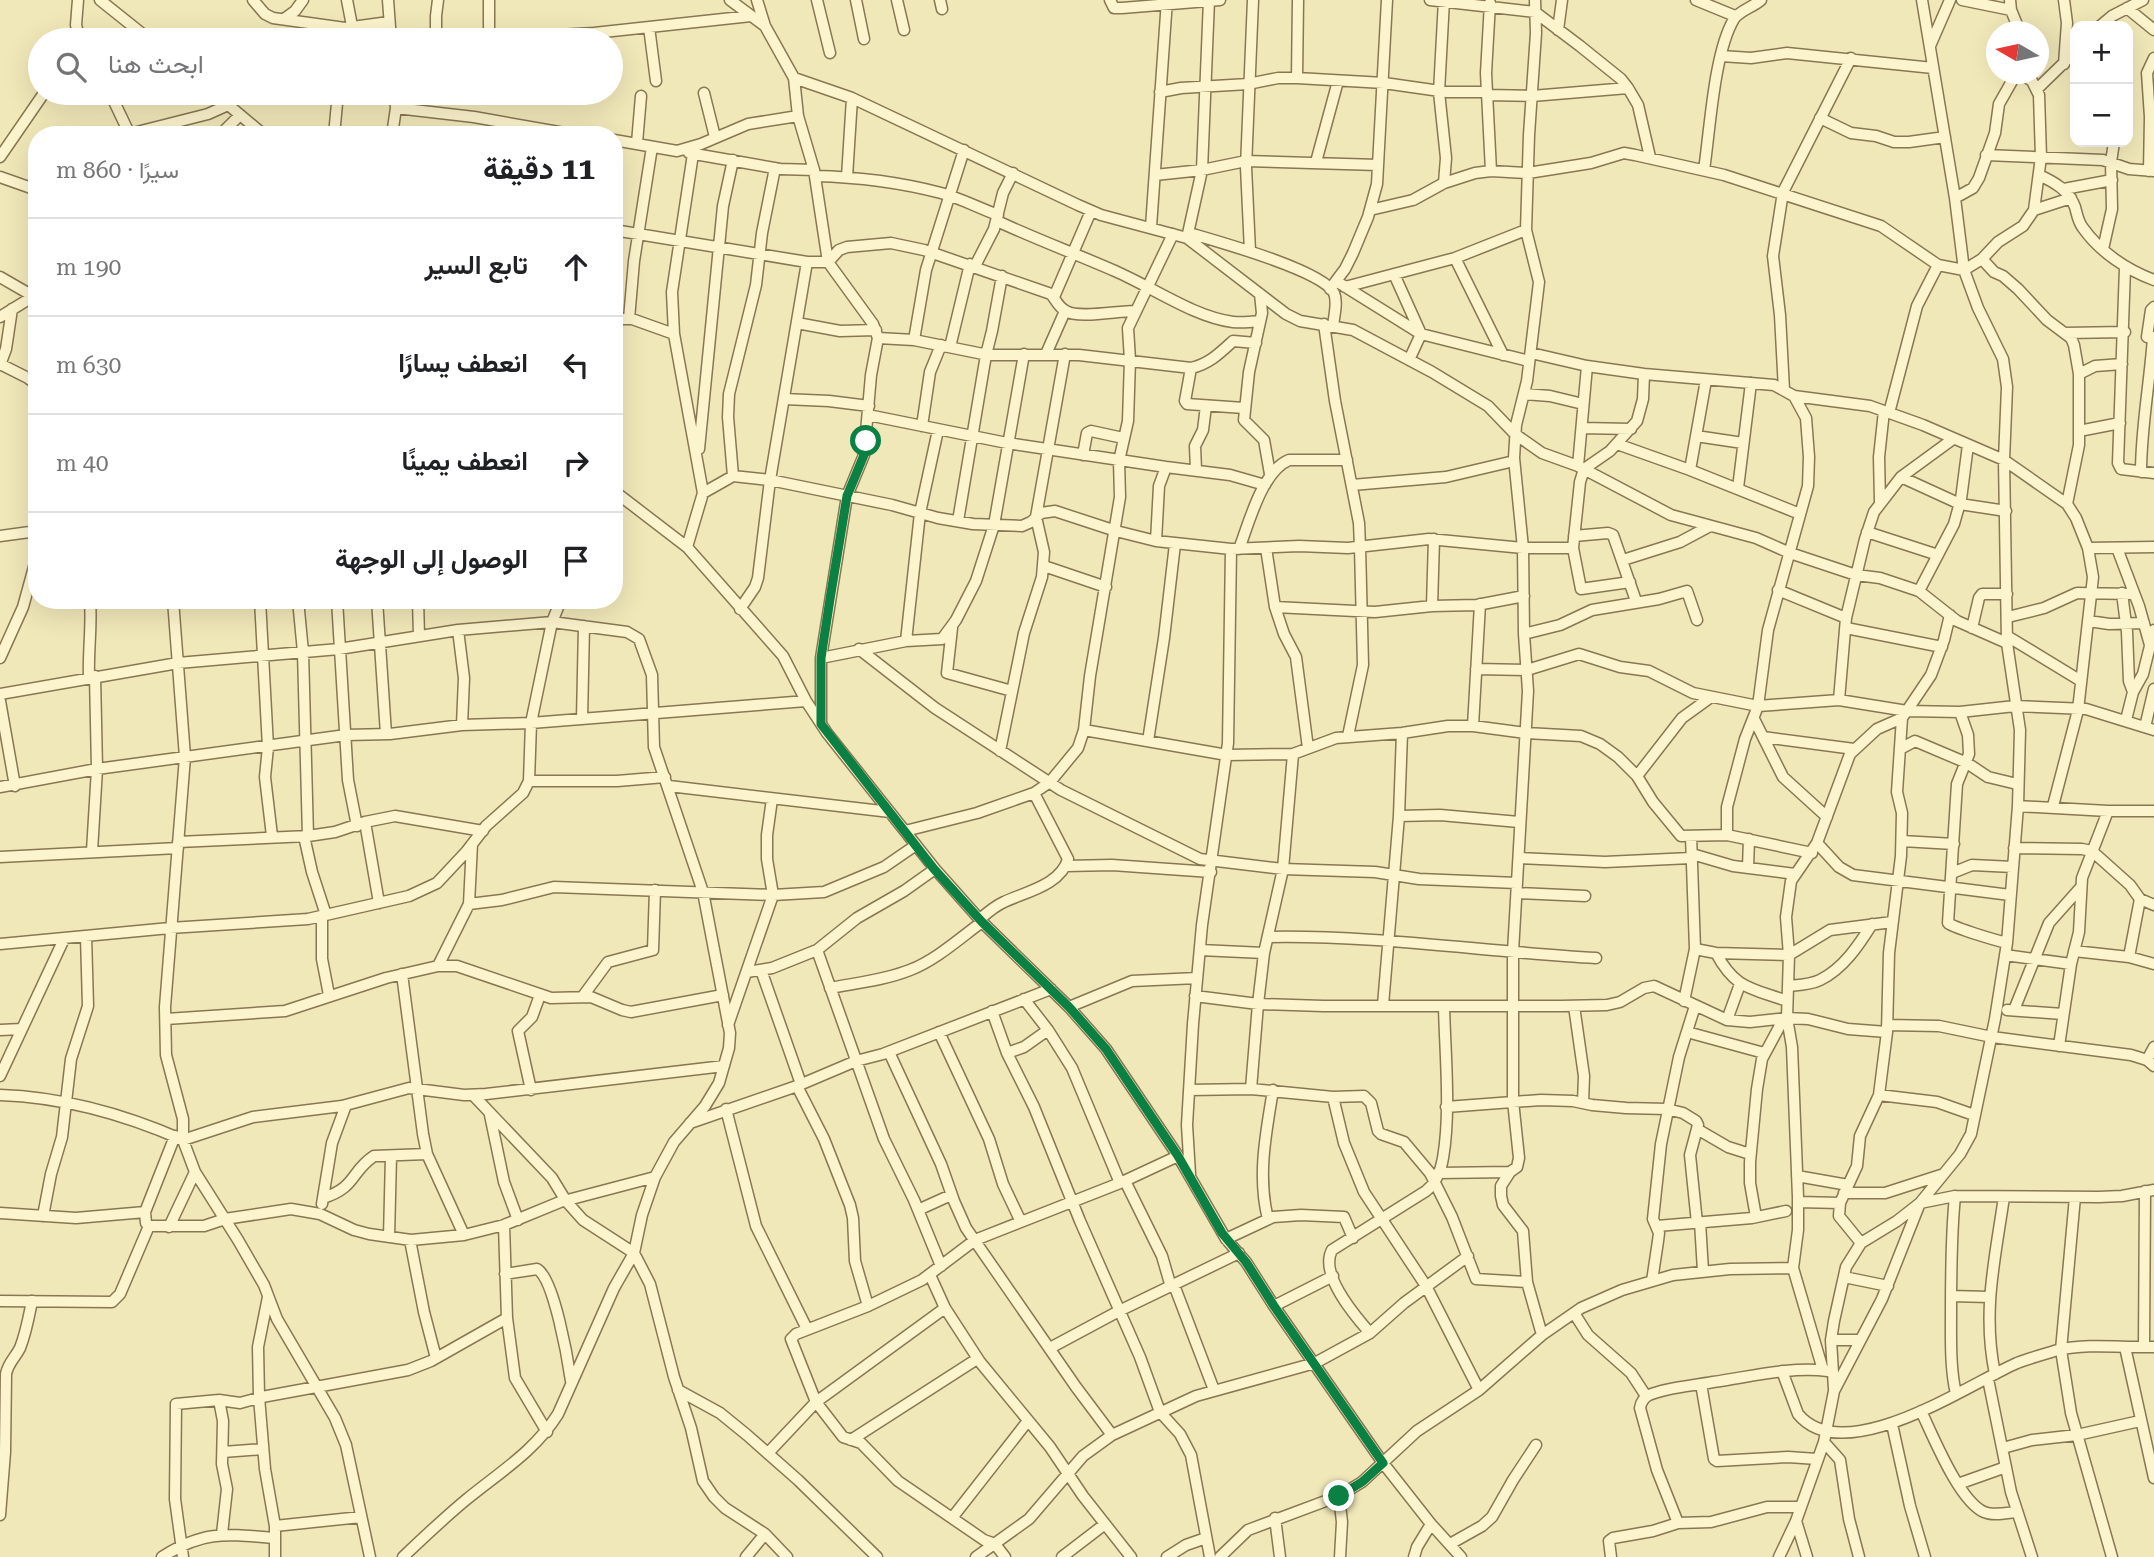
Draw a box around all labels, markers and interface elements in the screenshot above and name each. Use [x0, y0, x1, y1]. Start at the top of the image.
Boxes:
north arrow [1986, 21, 2049, 84]
map controls [2070, 21, 2133, 147]
button: + [2070, 21, 2133, 84]
search box [28, 28, 623, 105]
icon: search [52, 48, 90, 86]
text: ابحث هنا [108, 49, 204, 79]
button: − [2070, 84, 2133, 147]
text: 11 دقيقة [483, 151, 595, 186]
text: سيرًا · 860 m [56, 157, 179, 184]
icon: ahead [557, 248, 595, 286]
text: تابع السير [424, 250, 528, 280]
text: 190 m [56, 254, 121, 281]
icon: left [557, 346, 595, 384]
text: انعطف يسارًا [398, 348, 528, 378]
text: 630 m [56, 352, 121, 379]
route start [850, 425, 881, 456]
icon: right [557, 444, 595, 482]
text: انعطف يمينًا [402, 446, 528, 476]
text: 40 m [56, 450, 109, 477]
icon: arrive [557, 542, 595, 580]
text: الوصول إلى الوجهة [335, 544, 528, 574]
route end [1323, 1480, 1354, 1511]

